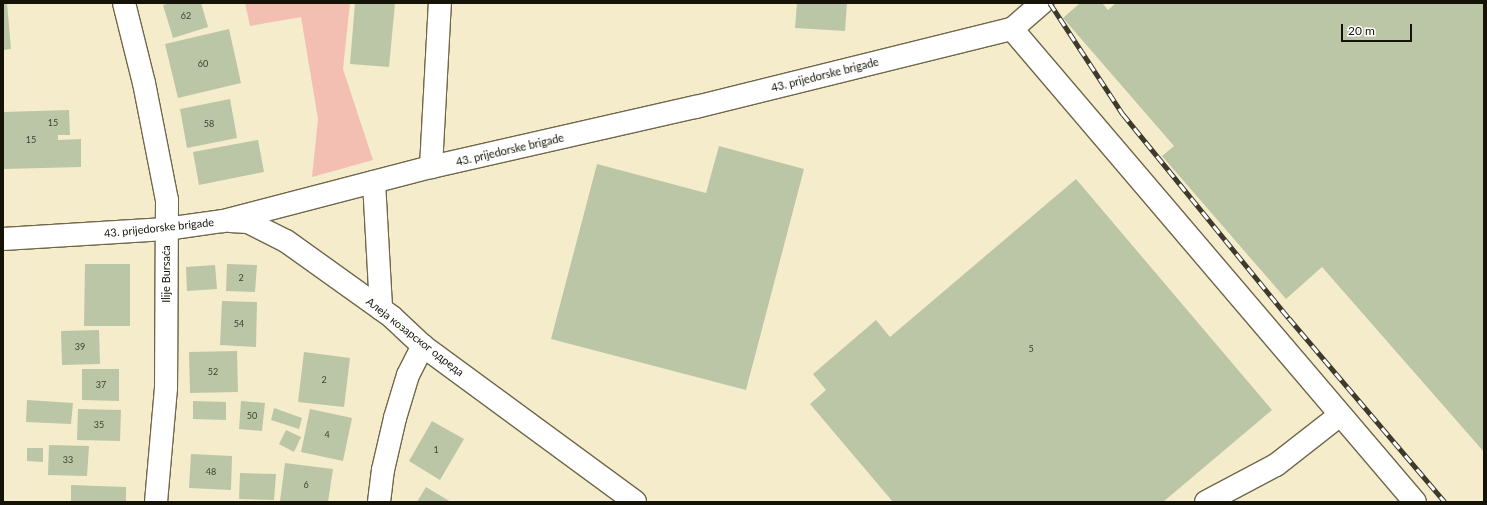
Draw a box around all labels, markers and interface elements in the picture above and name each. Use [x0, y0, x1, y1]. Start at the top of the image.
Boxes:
house number: 62 [181, 11, 191, 21]
scale bar [1343, 16, 1414, 42]
text: 20 m [1348, 23, 1375, 38]
street label: 43. prijedorske brigade [770, 55, 880, 95]
house number: 60 [198, 59, 208, 69]
house number: 15 [48, 118, 58, 128]
house number: 58 [204, 119, 214, 129]
street label: 43. prijedorske brigade [455, 131, 565, 169]
house number: 15 [26, 135, 36, 145]
street label: 43. prijedorske brigade [103, 216, 215, 240]
street label: Ilije Bursaća [159, 245, 173, 303]
house number: 2 [238, 273, 244, 283]
street label: Алеја козарског одреда [364, 295, 466, 379]
house number: 54 [234, 319, 244, 329]
house number: 39 [75, 342, 85, 352]
house number: 5 [1028, 344, 1034, 354]
house number: 52 [208, 367, 218, 377]
house number: 2 [321, 375, 327, 385]
house number: 37 [96, 380, 106, 390]
house number: 50 [247, 411, 257, 421]
house number: 35 [94, 420, 104, 430]
house number: 4 [324, 430, 330, 440]
house number: 1 [433, 445, 439, 455]
house number: 33 [63, 455, 73, 465]
house number: 48 [206, 467, 216, 477]
house number: 6 [303, 480, 309, 490]

